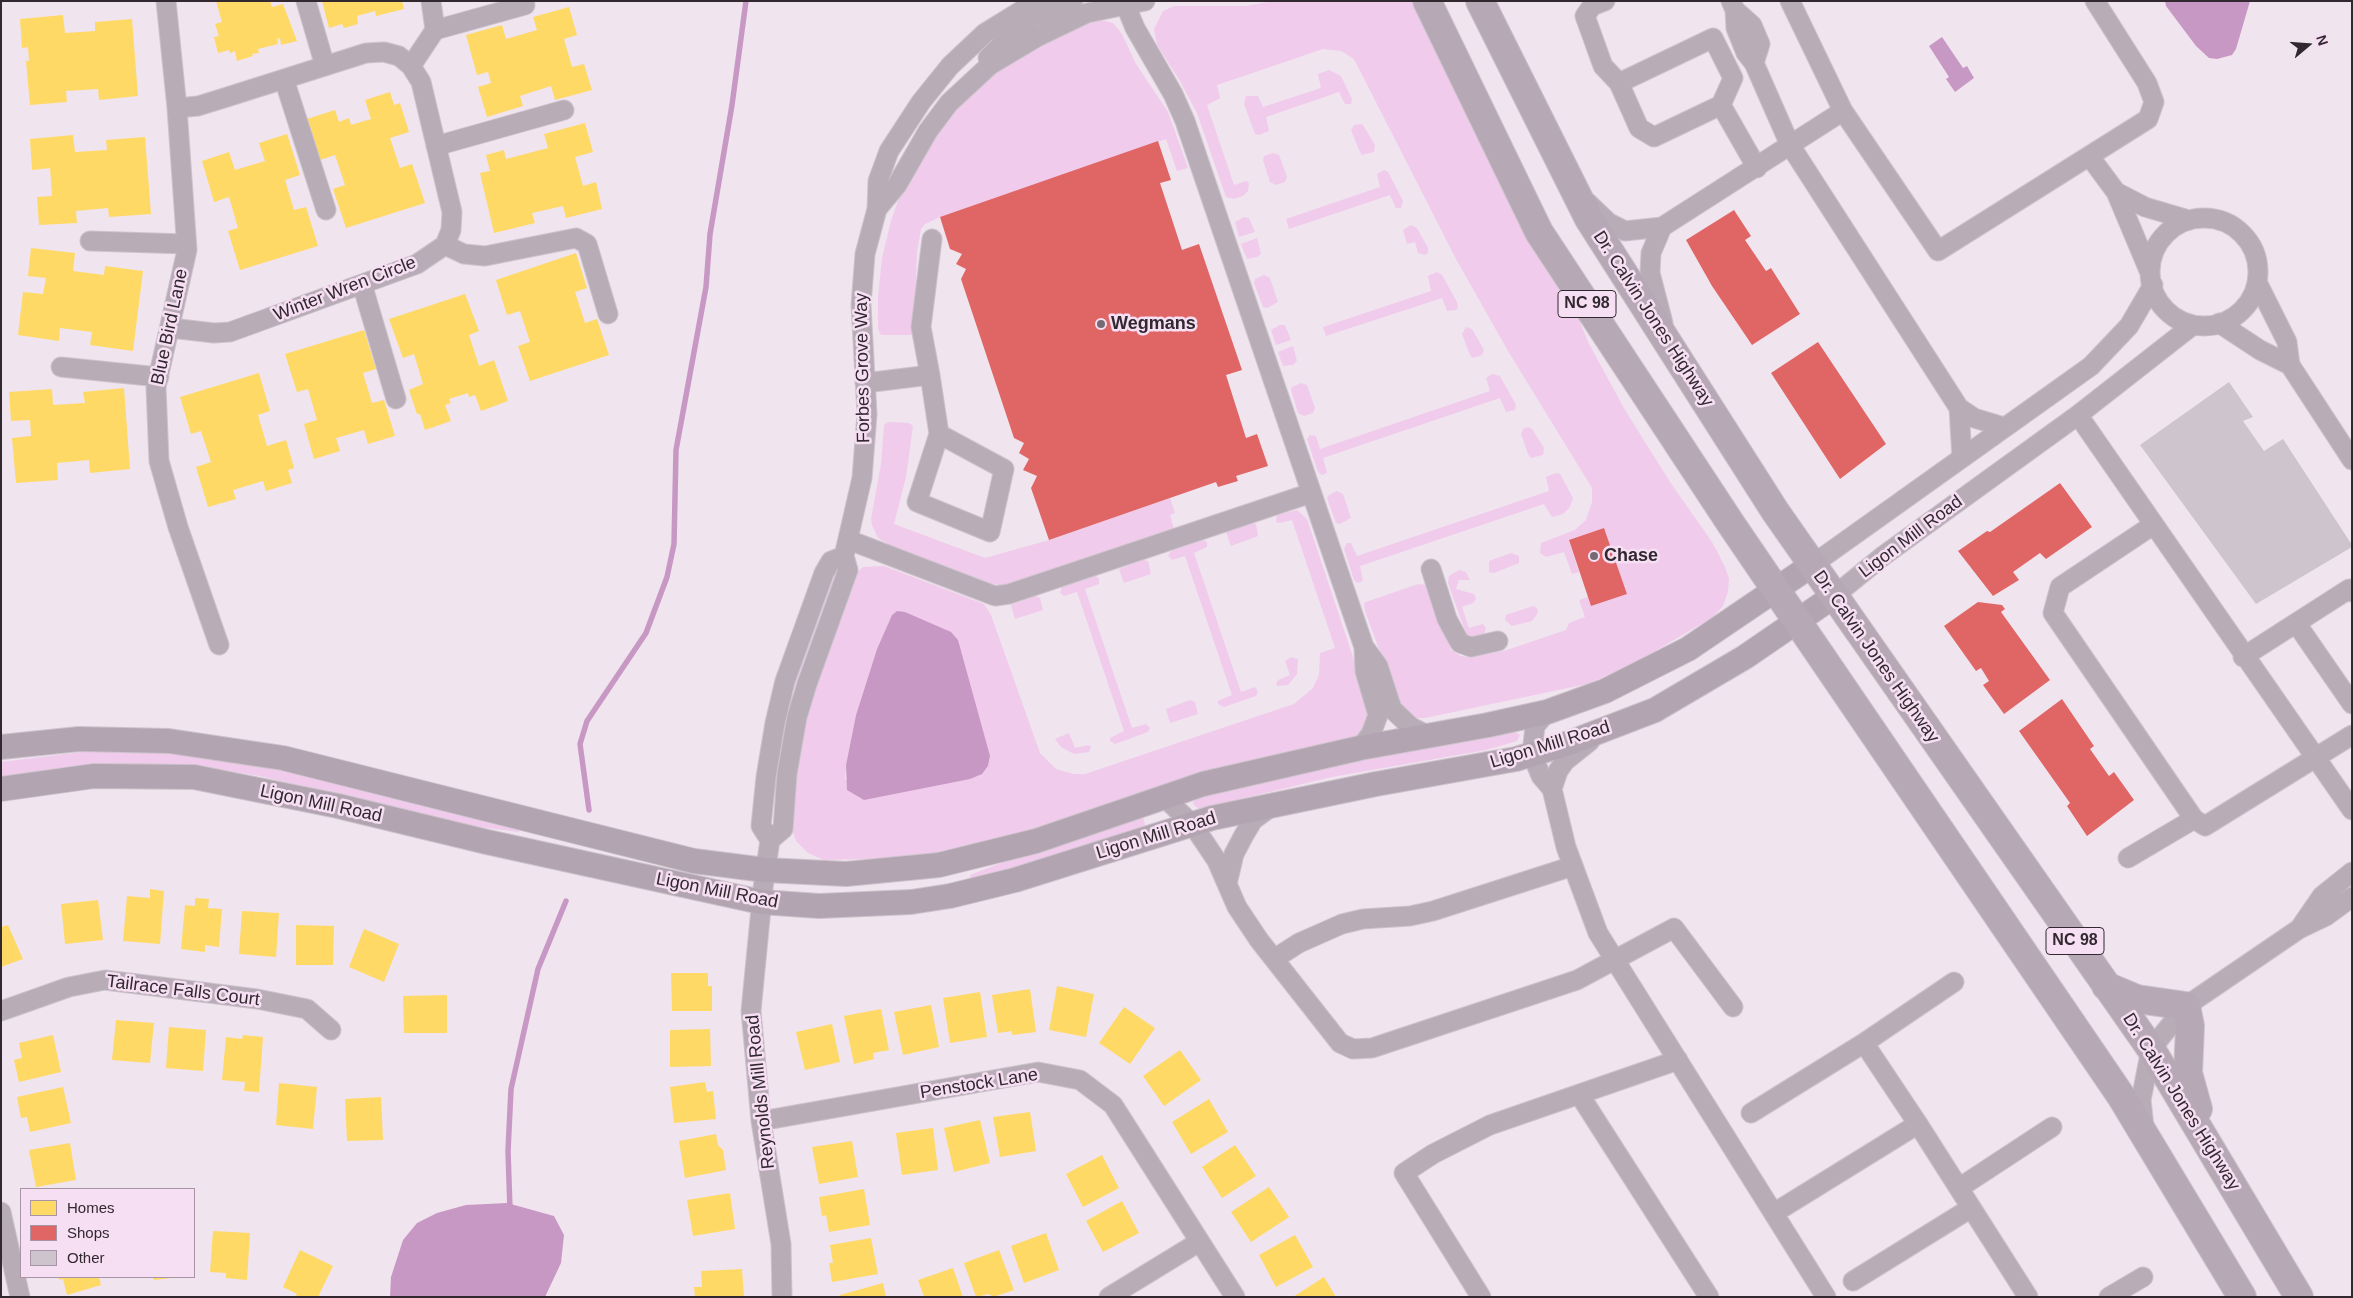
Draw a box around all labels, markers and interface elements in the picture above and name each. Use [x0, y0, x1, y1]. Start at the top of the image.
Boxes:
north arrow [2283, 20, 2333, 70]
text: N [2313, 33, 2331, 48]
street label: Dr. Calvin Jones Highway [1588, 227, 1718, 411]
street label: Winter Wren Circle [271, 252, 419, 326]
street label: Blue Bird Lane [147, 267, 193, 387]
road number: NC 98 [1558, 290, 1616, 318]
street label: Forbes Grove Way [851, 293, 875, 443]
place label: Wegmans [1111, 313, 1196, 335]
marker: Wegmans [1095, 318, 1107, 330]
street label: Ligon Mill Road [1855, 491, 1967, 583]
place label: Chase [1604, 545, 1658, 567]
marker: Chase [1588, 550, 1600, 562]
street label: Dr. Calvin Jones Highway [1808, 567, 1944, 747]
street label: Ligon Mill Road [1488, 717, 1612, 773]
street label: Ligon Mill Road [258, 781, 384, 827]
street label: Ligon Mill Road [1094, 808, 1218, 864]
street label: Ligon Mill Road [654, 869, 780, 913]
road number: NC 98 [2046, 928, 2104, 954]
street label: Tailrace Falls Court [105, 971, 261, 1011]
street label: Dr. Calvin Jones Highway [2118, 1009, 2244, 1195]
street label: Reynolds Mill Road [742, 1014, 780, 1170]
street label: Penstock Lane [919, 1064, 1039, 1104]
legend [20, 1188, 195, 1278]
text: Homes [67, 1199, 115, 1216]
text: Shops [67, 1224, 110, 1241]
text: Other [67, 1249, 105, 1266]

